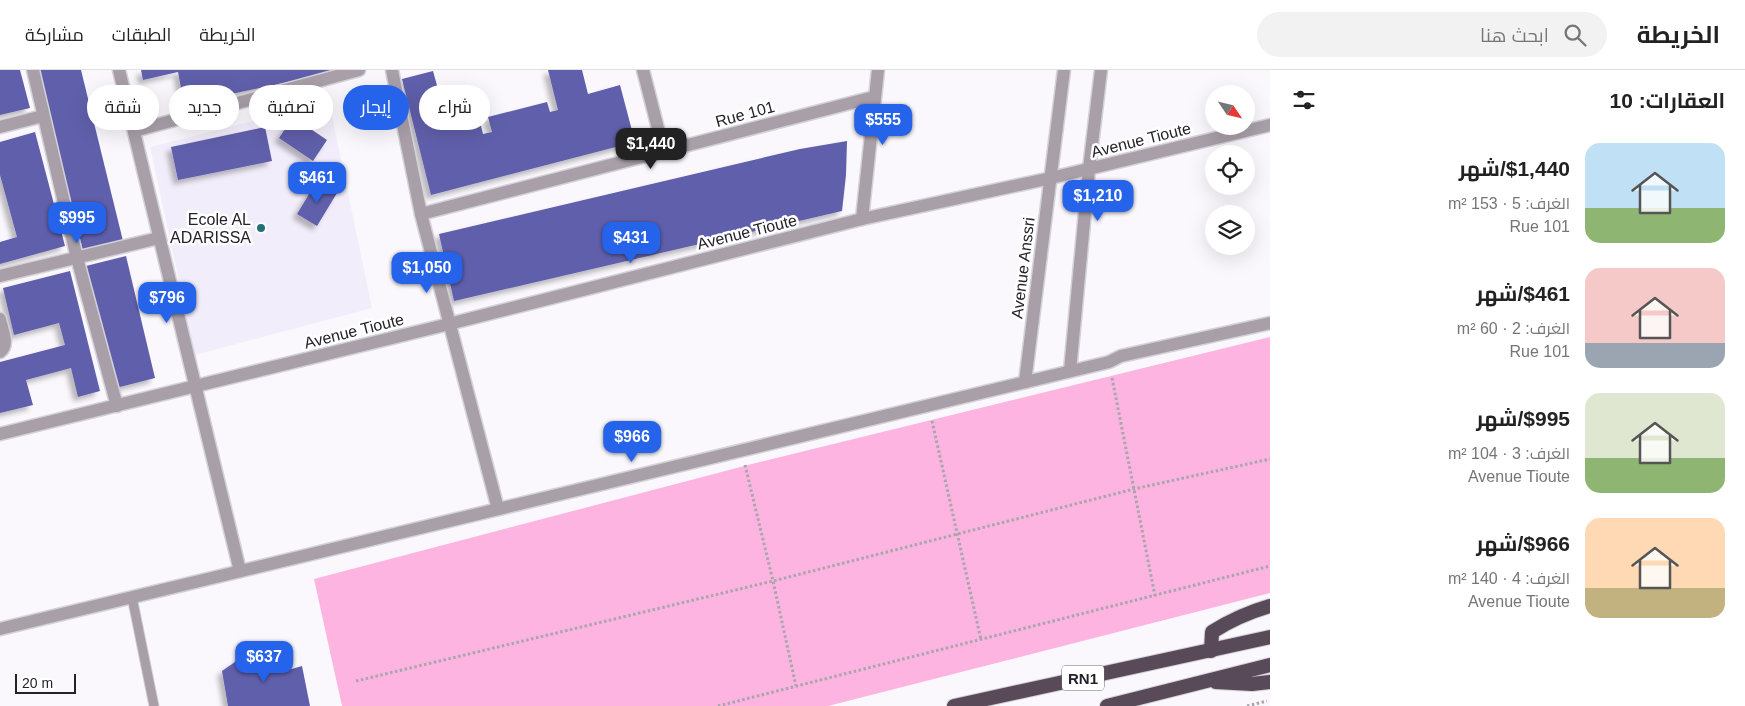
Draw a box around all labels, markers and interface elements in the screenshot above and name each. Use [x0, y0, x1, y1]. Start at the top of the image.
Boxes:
search box [1257, 12, 1607, 57]
icon: search [1561, 21, 1589, 49]
text: الخريطة [1637, 21, 1720, 48]
text: مشاركة [25, 25, 84, 45]
text: الطبقات [112, 25, 171, 45]
text: الخريطة [199, 25, 256, 45]
text: ابحث هنا [1480, 25, 1549, 46]
chip: شقة [87, 85, 159, 130]
chip: جديد [169, 85, 239, 130]
chip: تصفية [249, 85, 333, 130]
chip: إيجار [343, 85, 409, 130]
chip: شراء [419, 85, 490, 130]
north arrow [1205, 85, 1255, 135]
map controls [1205, 85, 1255, 255]
icon: filters [1290, 86, 1318, 114]
text: العقارات: 10 [1610, 89, 1725, 112]
street label: Rue 101 [714, 98, 777, 130]
pin: $555 [853, 104, 913, 146]
text: $555 [865, 111, 901, 128]
street label: Avenue Tioute [1089, 119, 1193, 161]
pin: $1,440 [610, 128, 692, 170]
text: $1,440 [627, 135, 675, 152]
button: locate [1205, 145, 1255, 195]
text: $1,440/شهر [1459, 157, 1570, 180]
pin: $461 [287, 162, 347, 204]
icon: home [1625, 163, 1685, 223]
text: $461 [299, 169, 335, 186]
pin: $1,210 [1057, 180, 1139, 222]
text: $1,210 [1074, 187, 1122, 204]
text: الغرف: 5 · 153 m² [1448, 195, 1570, 212]
pin: $995 [47, 202, 107, 244]
button: layers [1205, 205, 1255, 255]
text: $995 [59, 209, 95, 226]
place label: Ecole AL ADARISSA [170, 211, 251, 246]
street label: Avenue Tioute [695, 211, 799, 253]
street label: Avenue Anssri [1008, 216, 1038, 320]
text: Rue 101 [1510, 218, 1570, 235]
marker: Ecole AL ADARISSA [255, 222, 267, 234]
pin: $431 [601, 222, 661, 264]
text: $431 [613, 229, 649, 246]
pin: $1,050 [386, 252, 468, 294]
text: $1,050 [403, 259, 451, 276]
pin: $796 [137, 282, 197, 324]
text: $461/شهر [1476, 282, 1570, 305]
icon: home [1625, 288, 1685, 348]
text: $796 [149, 289, 185, 306]
street label: Avenue Tioute [302, 310, 406, 352]
text: الغرف: 2 · 60 m² [1457, 320, 1570, 337]
text: Rue 101 [1510, 343, 1570, 360]
text: $995/شهر [1476, 407, 1570, 430]
icon: home [1625, 413, 1685, 473]
pin: $966 [602, 420, 662, 463]
text: $966 [614, 428, 650, 445]
text: الغرف: 3 · 104 m² [1448, 445, 1570, 462]
text: Avenue Tioute [1468, 468, 1570, 485]
text: $966/شهر [1476, 532, 1570, 555]
icon: home [1625, 538, 1685, 598]
text: الغرف: 4 · 140 m² [1448, 570, 1570, 587]
text: Avenue Tioute [1468, 593, 1570, 610]
pin: $637 [234, 640, 294, 683]
text: $637 [246, 648, 282, 665]
road number: RN1 [1062, 666, 1104, 690]
scale bar [15, 671, 76, 694]
text: 20 m [22, 675, 53, 691]

